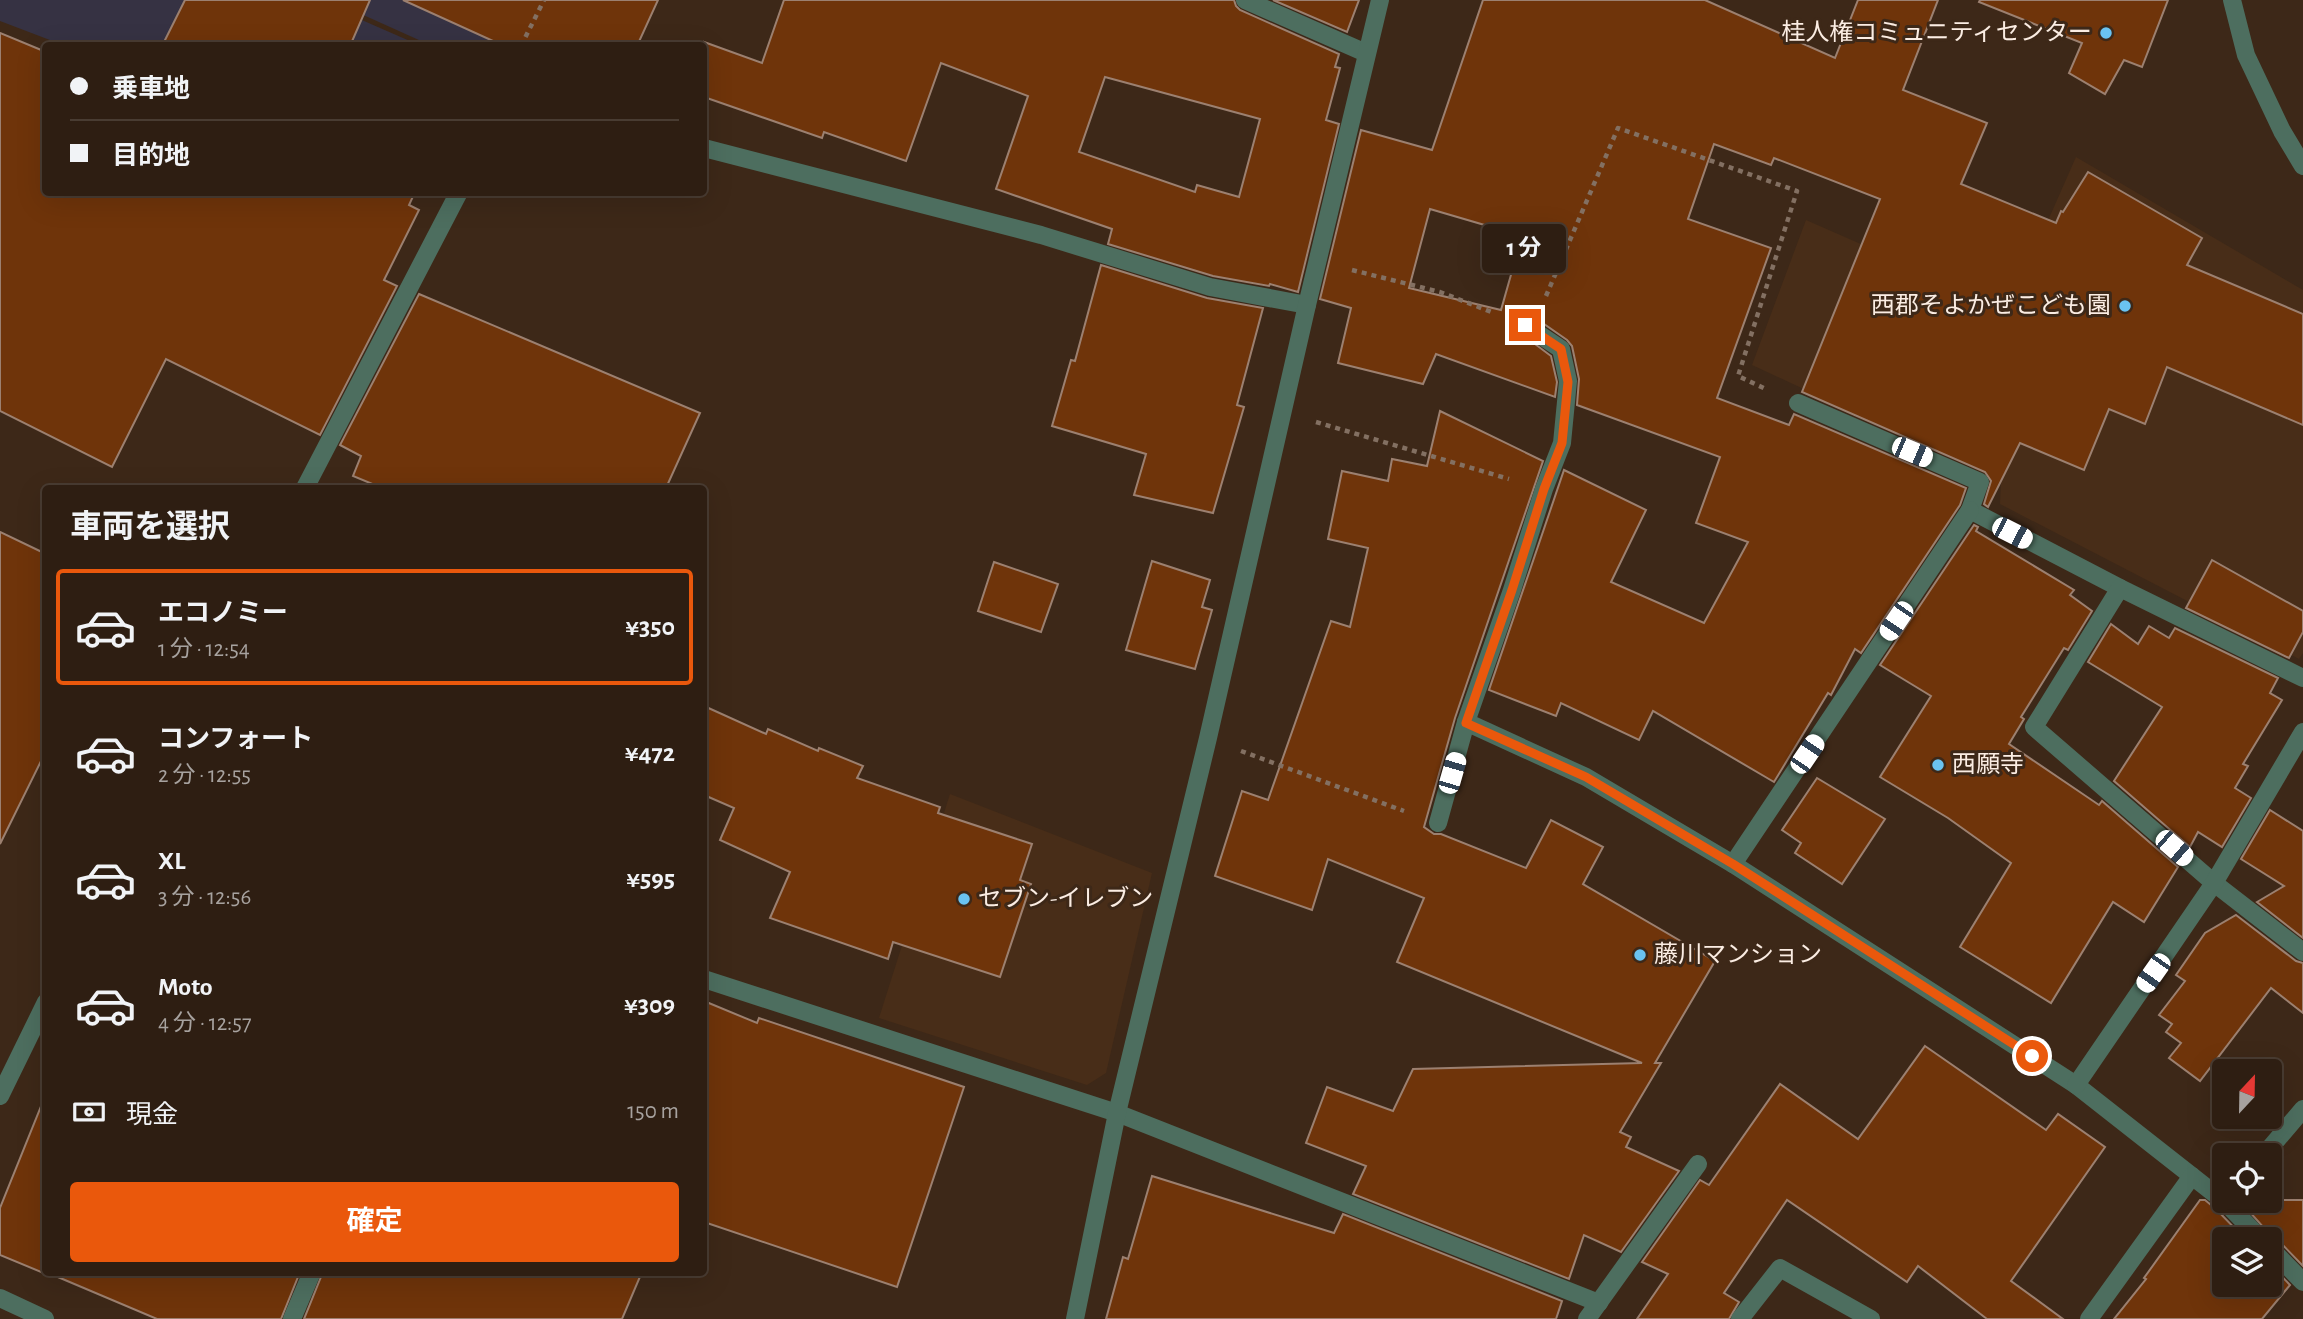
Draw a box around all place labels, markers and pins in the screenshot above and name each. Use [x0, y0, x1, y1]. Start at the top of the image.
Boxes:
place label: 桂人権コミュニティセンター [1781, 19, 2092, 45]
marker: 桂人権コミュニティセンター [2098, 25, 2114, 41]
place label: 西郡そよかぜこども園 [1871, 293, 2111, 318]
marker: 西郡そよかぜこども園 [2117, 298, 2133, 314]
place label: 西願寺 [1952, 752, 2024, 777]
marker: 西願寺 [1930, 757, 1946, 773]
place label: セブン-イレブン [978, 885, 1153, 911]
marker: セブン-イレブン [956, 891, 972, 907]
place label: 藤川マンション [1654, 941, 1822, 967]
marker: 藤川マンション [1632, 947, 1648, 963]

